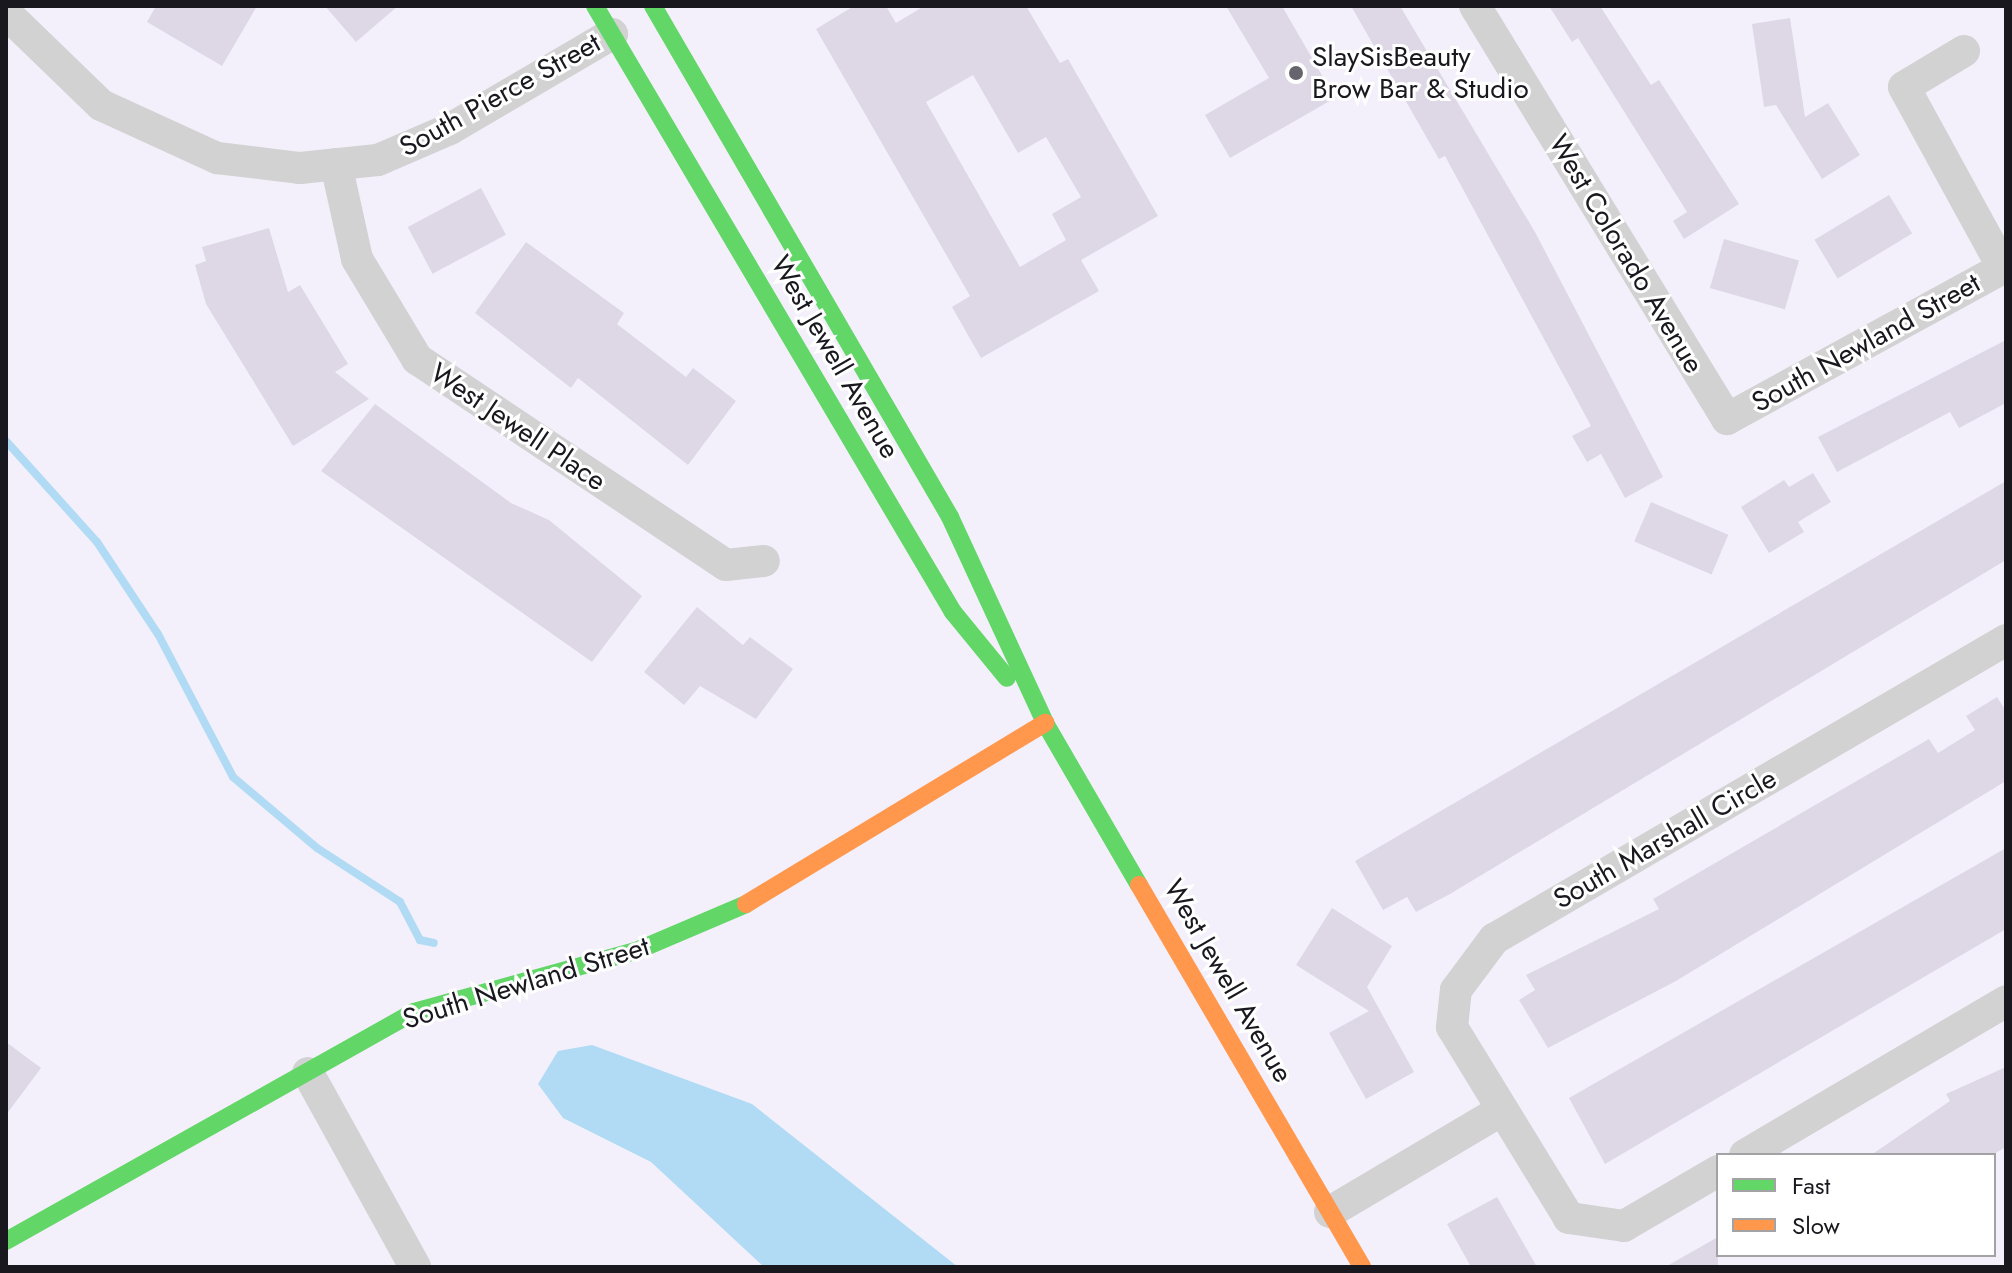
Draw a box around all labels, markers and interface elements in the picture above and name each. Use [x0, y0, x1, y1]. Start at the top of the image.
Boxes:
street label: South Pierce Street [394, 26, 606, 164]
place label: SlaySisBeauty Brow Bar & Studio [1312, 40, 1529, 106]
marker: SlaySisBeauty Brow Bar & Studio [1287, 64, 1305, 82]
street label: West Colorado Avenue [1541, 129, 1711, 379]
street label: West Jewell Avenue [763, 250, 907, 464]
street label: South Newland Street [1746, 266, 1986, 420]
street label: West Jewell Place [424, 356, 612, 498]
street label: South Marshall Circle [1548, 762, 1782, 916]
street label: West Jewell Avenue [1156, 874, 1300, 1088]
street label: South Newland Street [399, 930, 653, 1036]
legend [1716, 1153, 1996, 1257]
text: Fast [1792, 1168, 1830, 1203]
text: Slow [1792, 1208, 1840, 1243]

